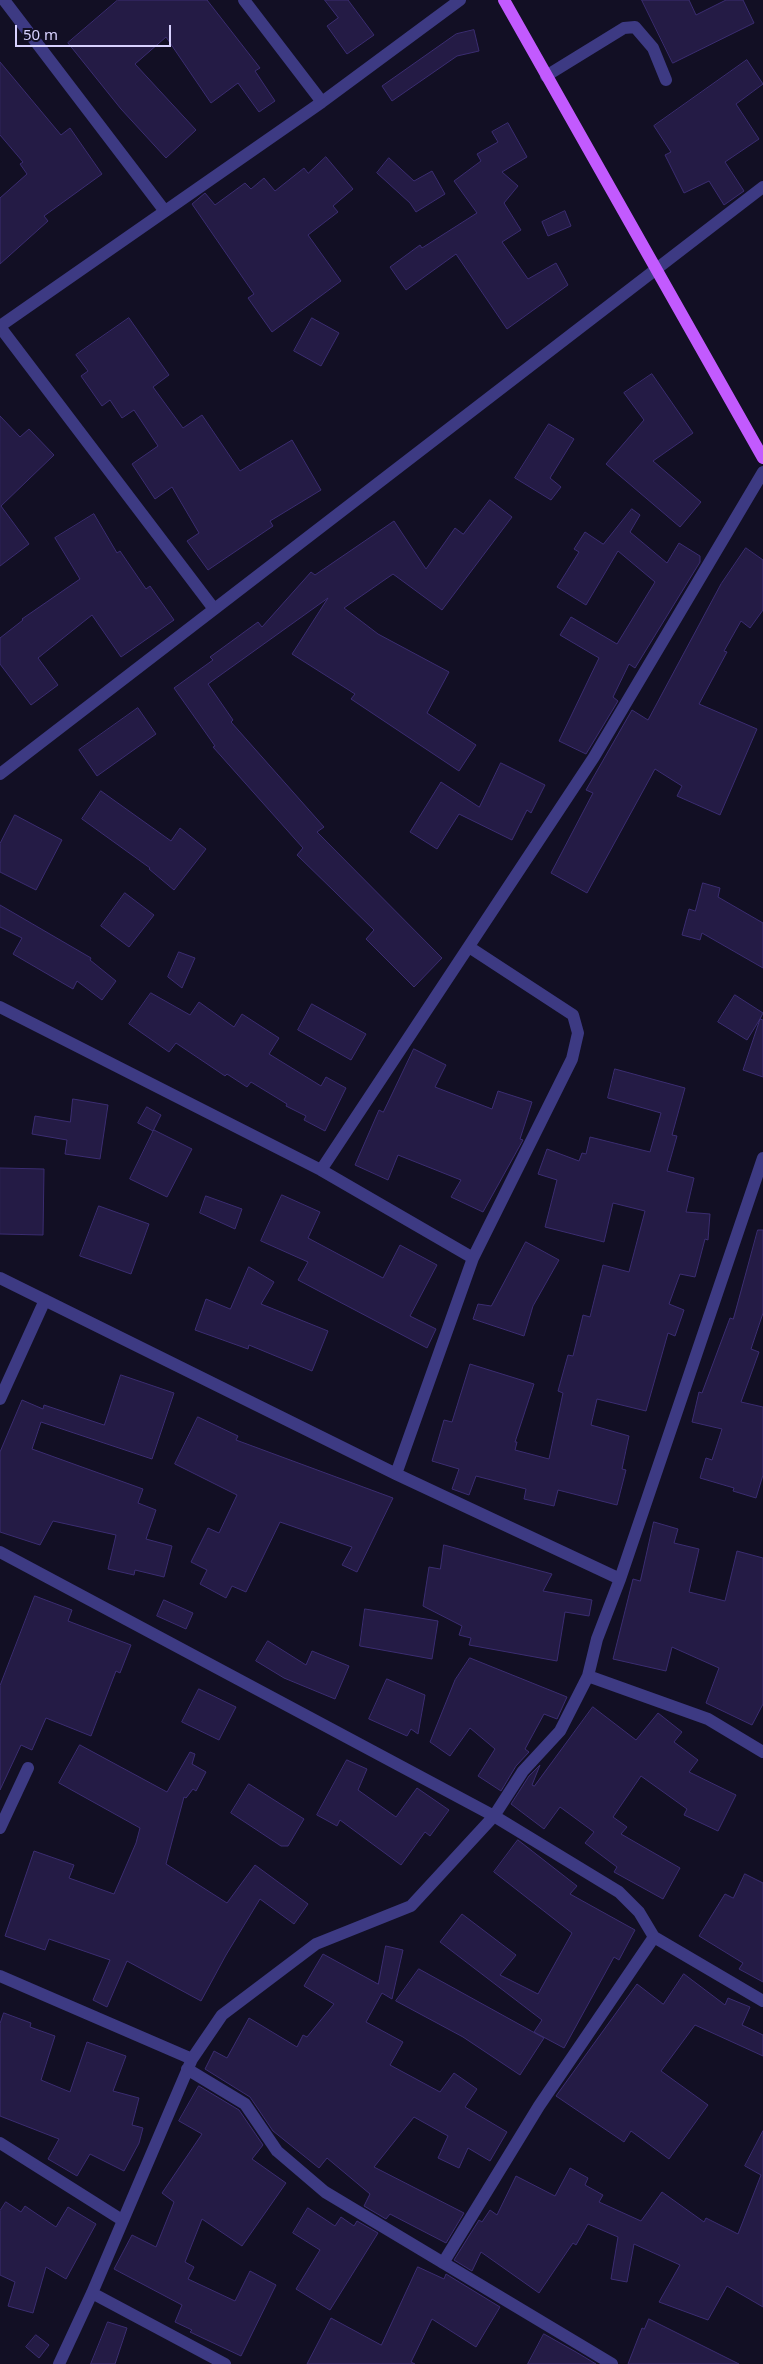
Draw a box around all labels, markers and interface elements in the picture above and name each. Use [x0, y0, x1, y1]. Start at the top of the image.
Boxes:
scale bar [18, 15, 174, 47]
text: 50 m [23, 24, 58, 44]

